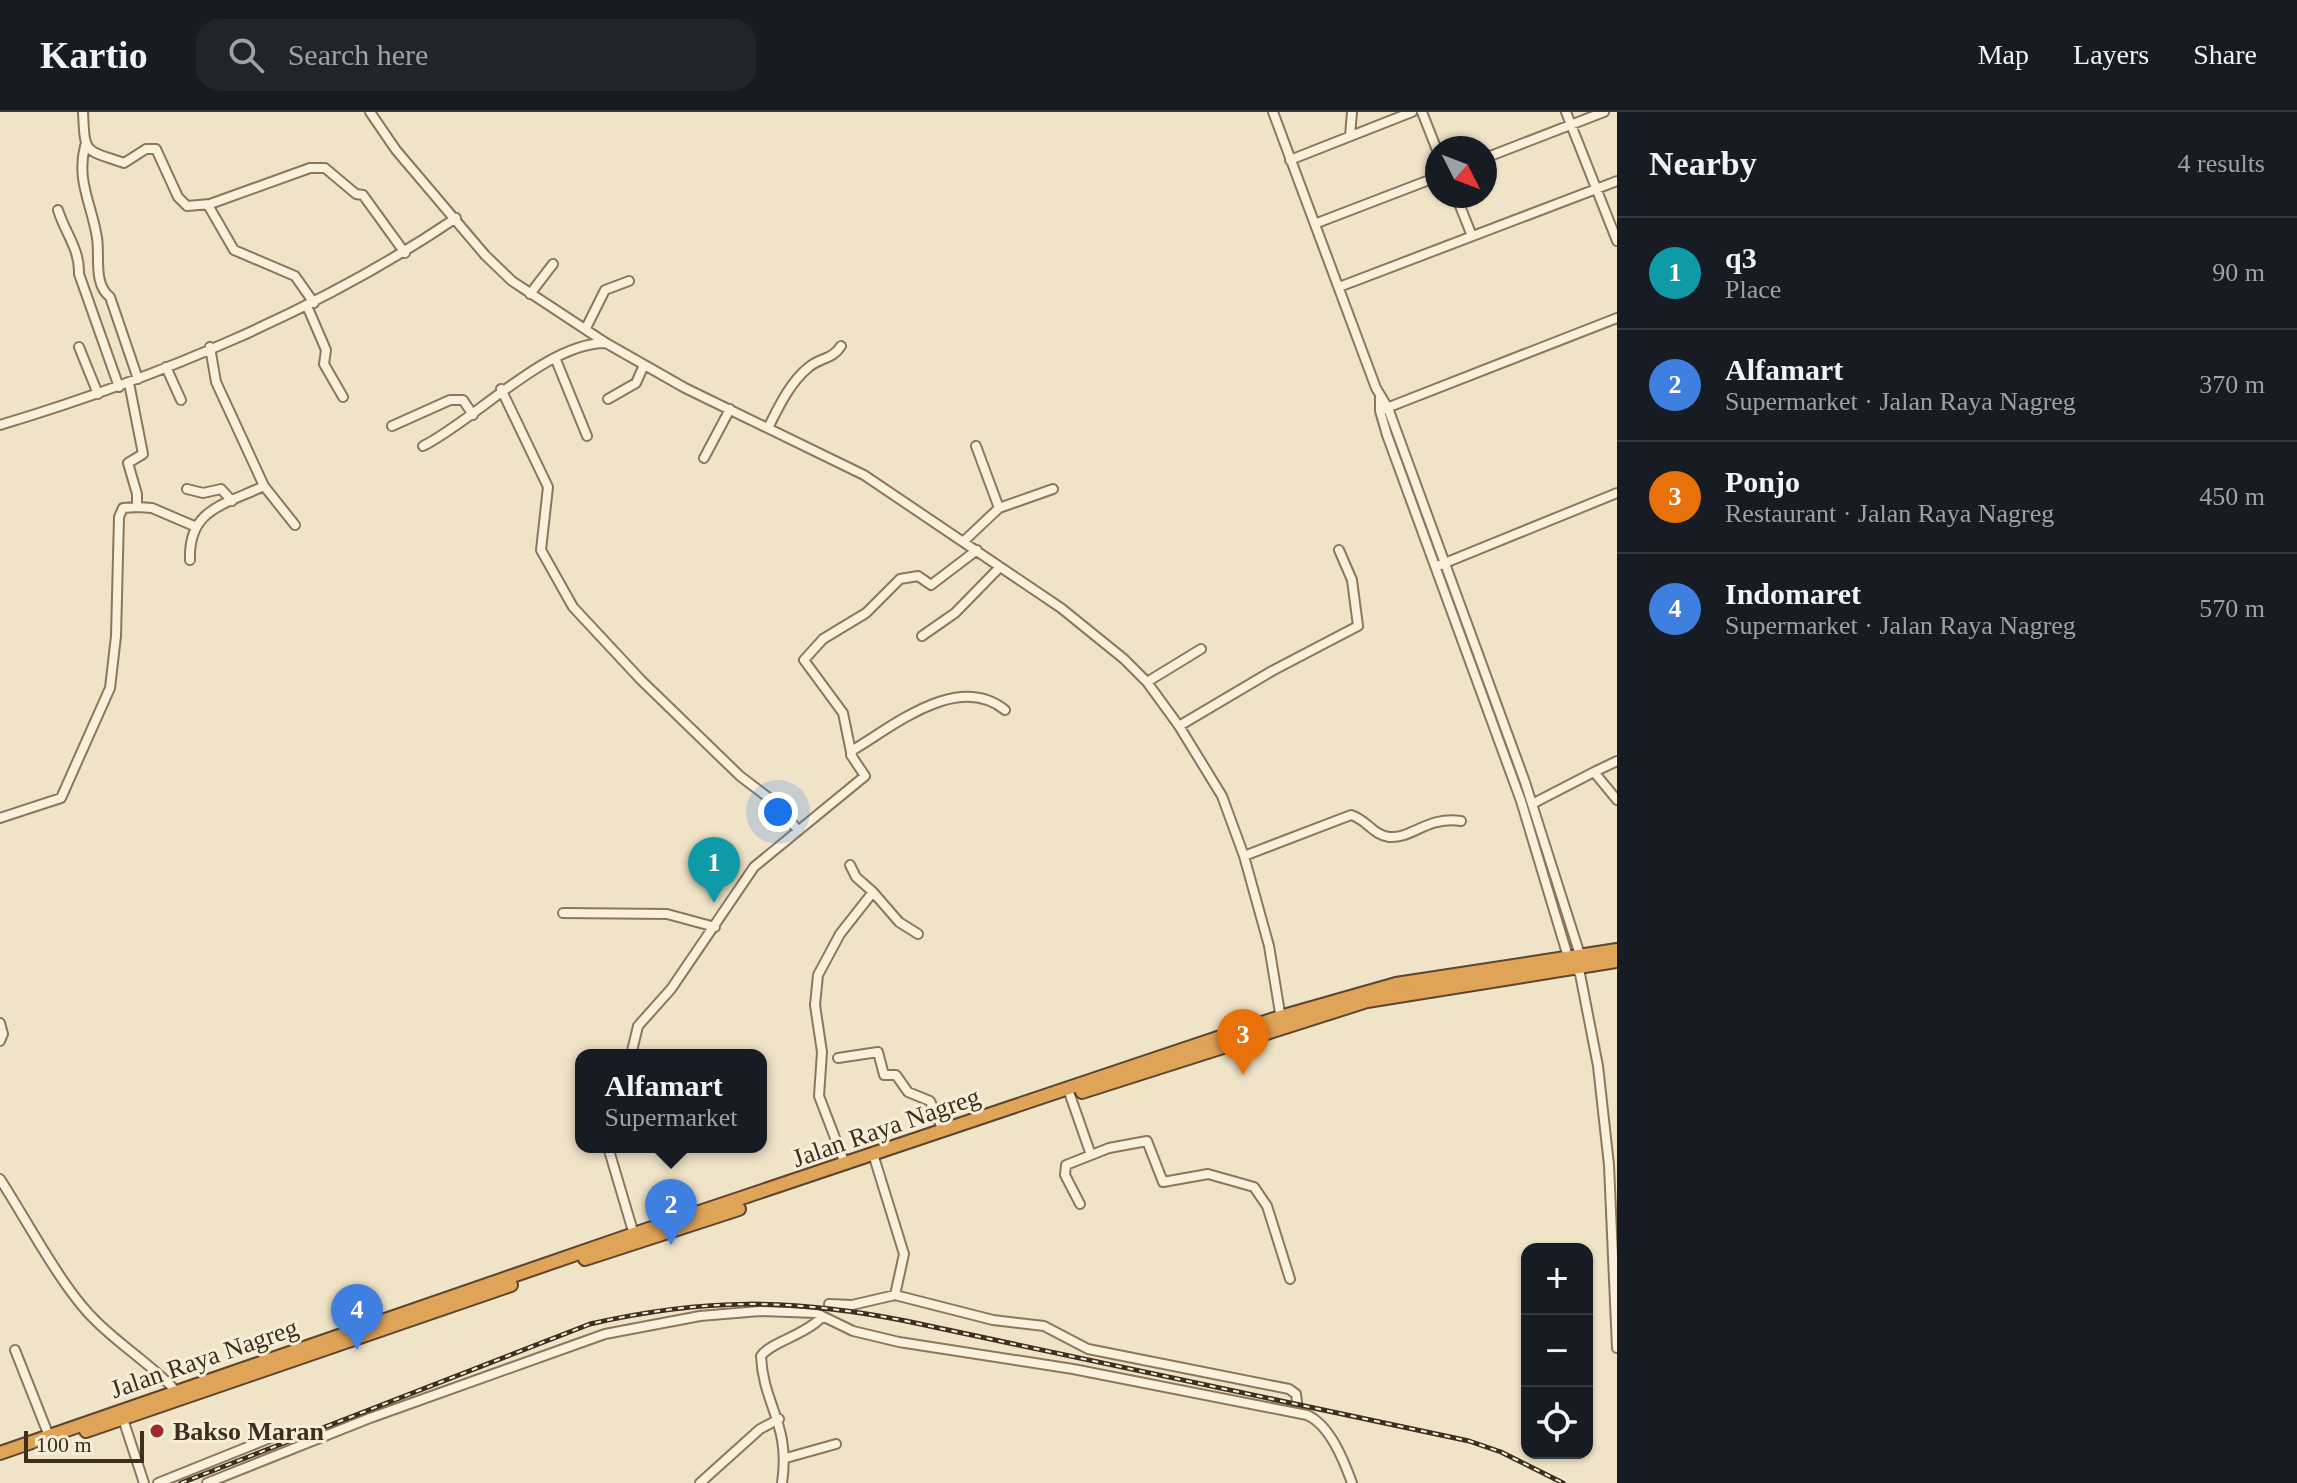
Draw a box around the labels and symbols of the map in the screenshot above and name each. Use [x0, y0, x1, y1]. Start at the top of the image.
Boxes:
north arrow [1425, 136, 1497, 208]
your location [758, 792, 798, 832]
pin: 1 [688, 837, 740, 903]
pin: 3 [1217, 1009, 1269, 1075]
street label: Jalan Raya Nagreg [789, 1082, 984, 1173]
pin: 2 [645, 1179, 697, 1245]
pin: 4 [331, 1284, 383, 1350]
street label: Jalan Raya Nagreg [107, 1313, 302, 1404]
place label: Bakso Maran [173, 1417, 325, 1446]
marker: Bakso Maran [148, 1422, 166, 1440]
scale bar [24, 1427, 144, 1463]

